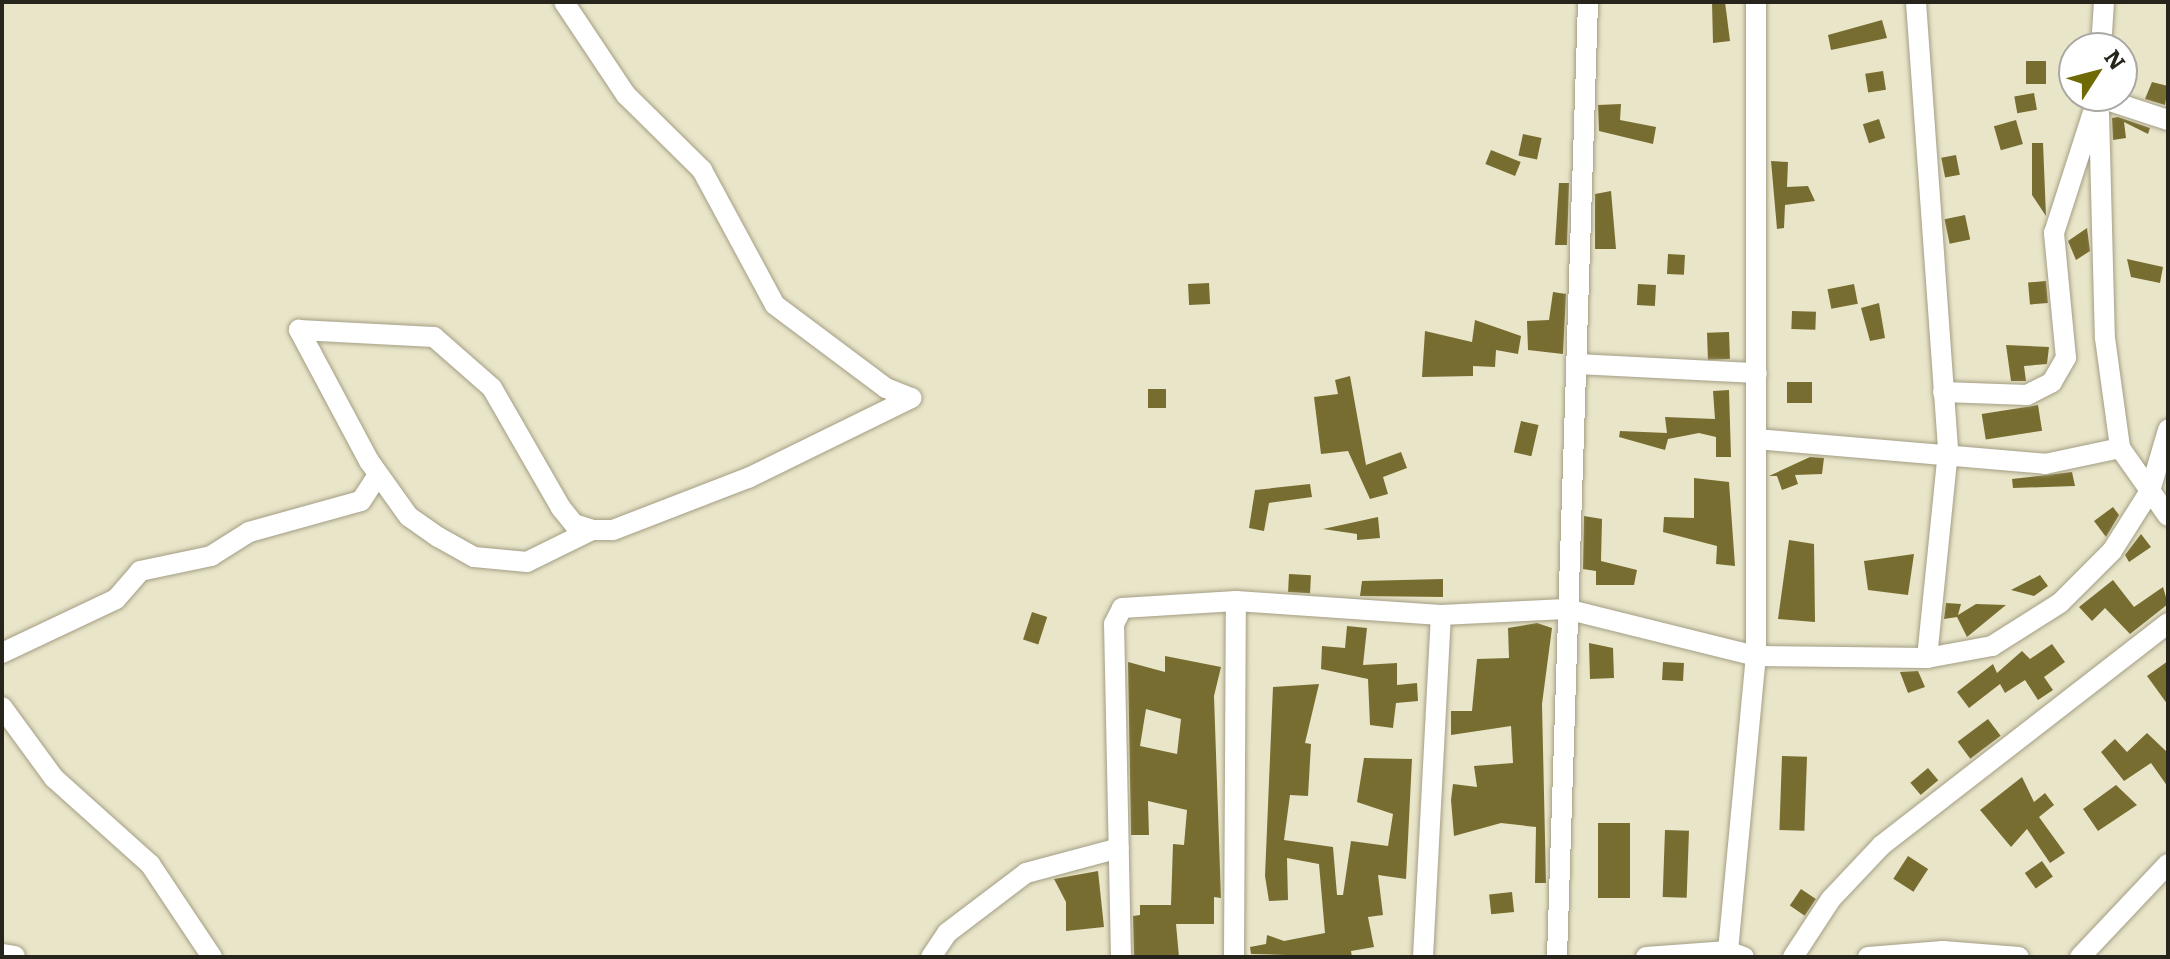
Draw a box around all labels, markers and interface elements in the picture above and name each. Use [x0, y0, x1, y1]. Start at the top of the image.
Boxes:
north arrow [2058, 32, 2138, 112]
text: N [2097, 42, 2135, 76]

